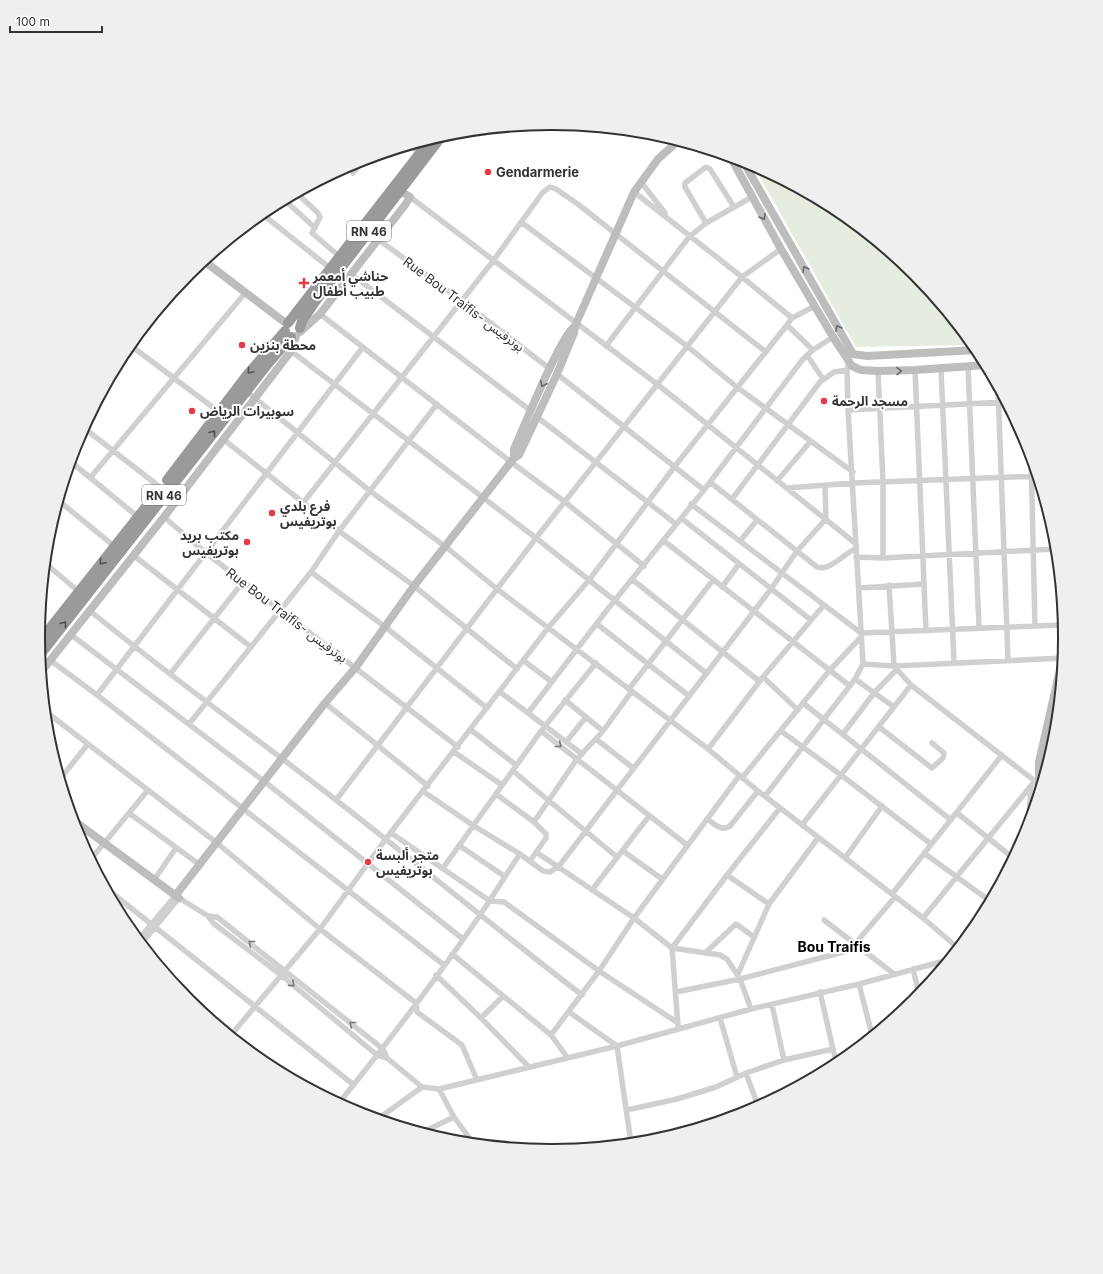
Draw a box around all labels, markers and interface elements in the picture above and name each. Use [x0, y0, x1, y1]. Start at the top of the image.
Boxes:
scale bar [10, 8, 102, 34]
text: 100 m [16, 14, 50, 29]
place label: Gendarmerie [496, 164, 579, 180]
marker: Gendarmerie [483, 167, 493, 177]
one-way arrow [759, 212, 766, 220]
road number: RN 46 [347, 221, 391, 241]
street label: Rue Bou Traifis- بوترفيس [400, 253, 528, 356]
one-way arrow [802, 266, 809, 273]
place label: حناشي أمعمر طبيب أطفال [312, 268, 388, 299]
marker: حناشي أمعمر طبيب أطفال [298, 277, 310, 289]
one-way arrow [836, 325, 843, 332]
place label: محطة بنزين [250, 337, 316, 353]
marker: محطة بنزين [237, 340, 247, 350]
one-way arrow [248, 366, 255, 374]
one-way arrow [896, 367, 902, 375]
one-way arrow [540, 379, 548, 387]
place label: مسجد الرحمة [832, 393, 908, 409]
marker: مسجد الرحمة [819, 396, 829, 406]
place label: سوبيرات الرياض [200, 403, 294, 419]
marker: سوبيرات الرياض [187, 406, 197, 416]
one-way arrow [208, 431, 215, 438]
road number: RN 46 [142, 485, 186, 505]
place label: فرع بلدي بوتريفيس [280, 498, 337, 529]
marker: فرع بلدي بوتريفيس [267, 508, 277, 518]
place label: مكتب بريد بوتريفيس [180, 527, 239, 558]
marker: مكتب بريد بوتريفيس [242, 537, 252, 547]
one-way arrow [99, 557, 106, 564]
street label: Rue Bou Traifis- بوترفيس [223, 564, 351, 667]
one-way arrow [59, 622, 66, 629]
one-way arrow [555, 741, 562, 748]
place label: متجر ألبسة بوتريفيس [376, 847, 439, 878]
marker: متجر ألبسة بوتريفيس [363, 857, 373, 867]
district label: Bou Traifis [797, 938, 871, 955]
one-way arrow [248, 941, 255, 948]
one-way arrow [287, 980, 295, 987]
one-way arrow [350, 1022, 357, 1029]

